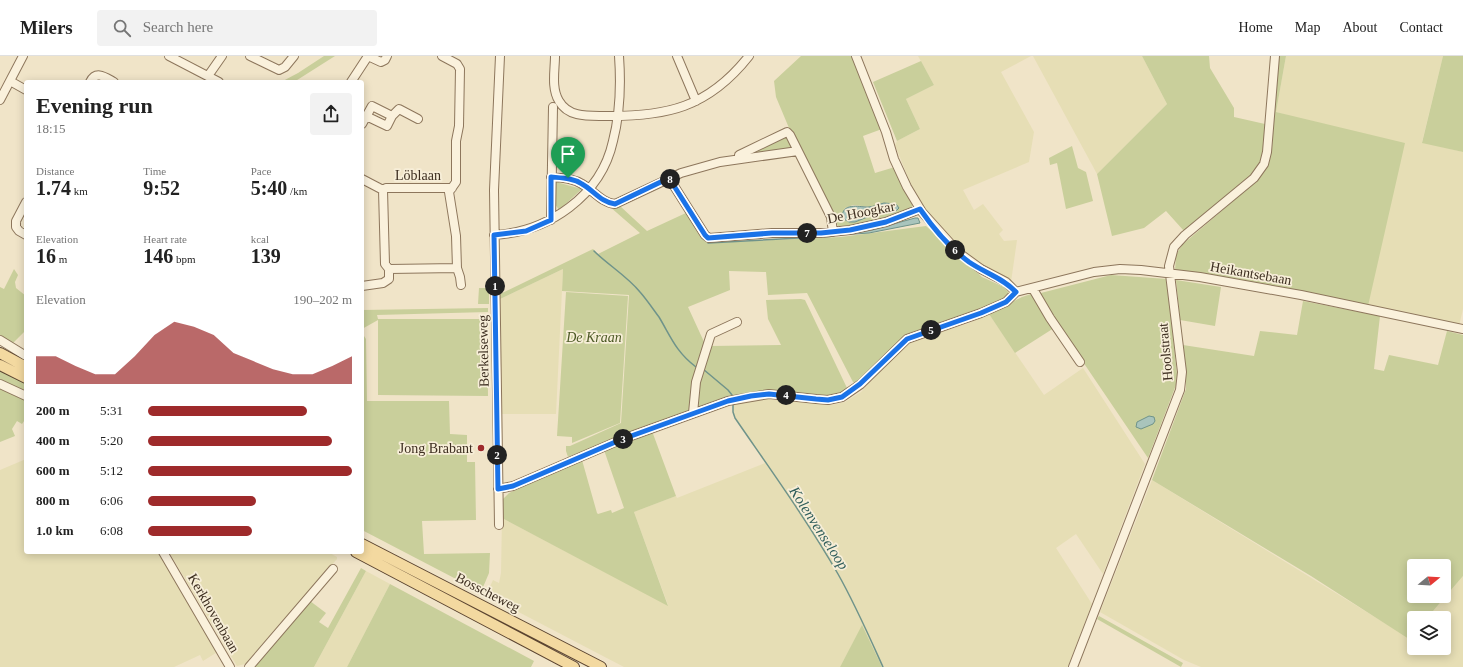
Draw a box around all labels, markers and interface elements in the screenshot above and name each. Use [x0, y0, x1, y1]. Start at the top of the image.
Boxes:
search box [97, 10, 377, 46]
text: Milers [20, 17, 73, 38]
icon: search [111, 17, 133, 39]
text: Search here [143, 19, 213, 35]
text: Home [1239, 20, 1273, 35]
text: Map [1295, 20, 1320, 35]
text: About [1342, 20, 1377, 35]
text: Contact [1399, 20, 1443, 35]
text: Evening run [36, 93, 153, 118]
button: share [310, 93, 352, 135]
text: 18:15 [36, 121, 66, 136]
pin [551, 137, 585, 178]
icon: arrive [557, 143, 579, 165]
text: Distance [36, 165, 74, 177]
text: Time [143, 165, 166, 177]
text: Pace [251, 165, 271, 177]
street label: Löblaan [395, 168, 441, 183]
pin: 8 [660, 169, 680, 189]
text: 8 [667, 173, 673, 185]
text: 1.74 [36, 177, 71, 199]
text: 9:52 [143, 177, 180, 199]
text: 5:40 [251, 177, 287, 199]
text: km [71, 185, 88, 197]
text: /km [287, 185, 307, 197]
street label: De Hoogkar [826, 198, 897, 226]
pin: 7 [797, 223, 817, 243]
text: 7 [804, 227, 810, 239]
text: Elevation [36, 233, 78, 245]
text: Heart rate [143, 233, 187, 245]
text: kcal [251, 233, 269, 245]
pin: 6 [945, 240, 965, 260]
text: 6 [952, 244, 958, 256]
text: 16 [36, 245, 56, 267]
text: 146 [143, 245, 173, 267]
text: 139 [251, 245, 281, 267]
text: m [56, 253, 67, 265]
text: bpm [173, 253, 196, 265]
street label: Heikantsebaan [1209, 259, 1293, 288]
pin: 1 [485, 276, 505, 296]
text: 1 [492, 280, 498, 292]
text: Elevation [36, 292, 86, 307]
text: 190–202 m [293, 292, 352, 307]
street label: Berkelseweg [475, 315, 492, 387]
pin: 5 [921, 320, 941, 340]
street label: Hoolstraat [1155, 322, 1176, 382]
text: 5 [928, 324, 934, 336]
park label: De Kraan [565, 330, 622, 345]
pin: 4 [776, 385, 796, 405]
text: 4 [783, 389, 789, 401]
text: 200 m [36, 403, 70, 418]
text: 5:31 [100, 403, 123, 418]
pin: 3 [613, 429, 633, 449]
text: 400 m [36, 433, 70, 448]
text: 5:20 [100, 433, 123, 448]
text: 3 [620, 433, 626, 445]
place label: Jong Brabant [399, 441, 473, 456]
marker: Jong Brabant [476, 443, 486, 453]
pin: 2 [487, 445, 507, 465]
text: 2 [494, 449, 500, 461]
text: 600 m [36, 463, 70, 478]
text: 5:12 [100, 463, 123, 478]
water label: Kolenvenseloop [786, 483, 852, 573]
text: 800 m [36, 493, 70, 508]
text: 6:06 [100, 493, 123, 508]
text: 1.0 km [36, 523, 74, 538]
text: 6:08 [100, 523, 123, 538]
north arrow [1407, 559, 1451, 603]
map controls [1407, 559, 1451, 655]
street label: Bosscheweg [453, 570, 522, 615]
street label: Kerkhovenbaan [185, 571, 242, 655]
button: layers [1407, 611, 1451, 655]

